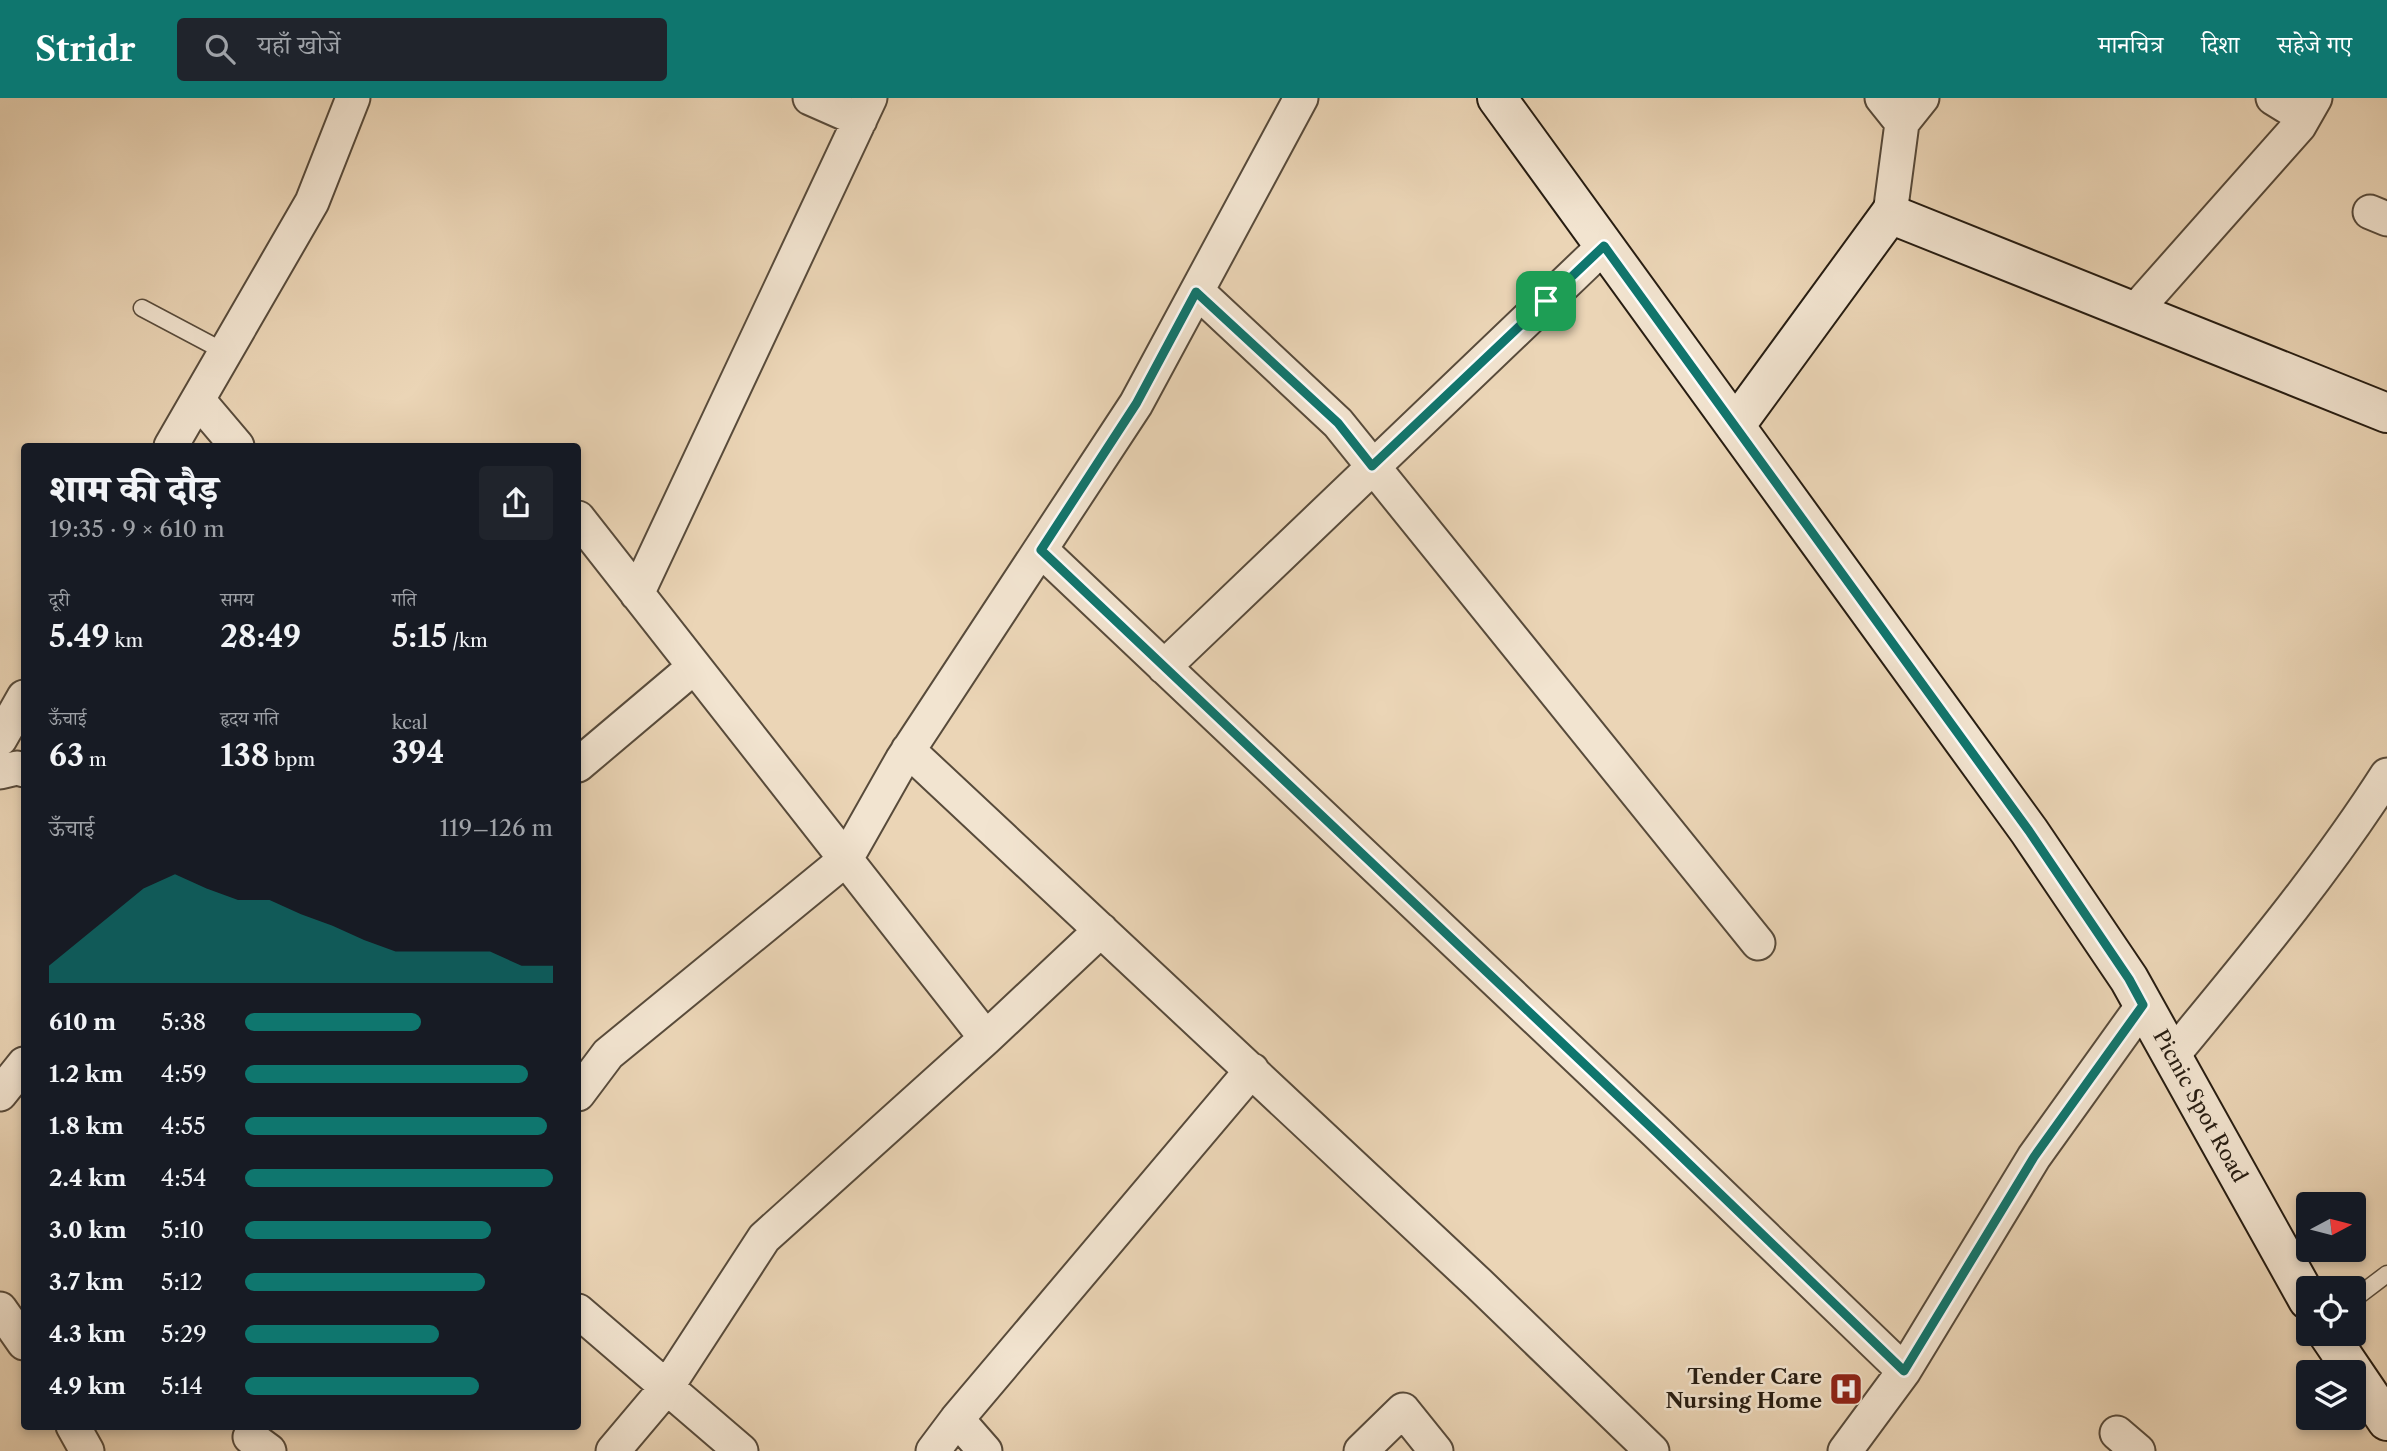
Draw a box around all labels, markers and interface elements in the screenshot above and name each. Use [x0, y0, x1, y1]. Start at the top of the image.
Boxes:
search box [177, 18, 667, 81]
text: Stridr [35, 29, 135, 70]
text: यहाँ खोजें [257, 29, 340, 61]
icon: search [201, 30, 239, 68]
text: मानचित्र [2098, 30, 2163, 59]
text: दिशा [2201, 30, 2239, 59]
text: सहेजे गए [2277, 30, 2352, 59]
pin [1516, 271, 1576, 331]
icon: arrive [1527, 282, 1565, 320]
text: शाम की दौड़ [49, 465, 218, 512]
button: share [479, 466, 553, 540]
text: 19:35 · 9 × 610 m [49, 515, 225, 543]
text: दूरी [49, 588, 70, 611]
text: समय [220, 588, 254, 611]
text: गति [392, 588, 417, 611]
text: 5.49 [49, 618, 110, 655]
text: 28:49 [220, 618, 301, 655]
text: 5:15 [392, 618, 447, 655]
text: km [110, 629, 143, 652]
text: /km [447, 629, 488, 652]
text: ऊँचाई [49, 707, 86, 730]
text: हृदय गति [220, 707, 279, 730]
text: kcal [392, 711, 428, 734]
text: 394 [392, 734, 444, 771]
text: 63 [49, 737, 84, 774]
text: 138 [220, 737, 269, 774]
text: m [84, 748, 107, 771]
text: bpm [269, 748, 315, 771]
text: ऊँचाई [49, 814, 94, 842]
text: 119–126 m [439, 814, 553, 842]
text: 610 m [49, 1008, 116, 1036]
text: 5:38 [161, 1008, 206, 1036]
street label: Picnic Spot Road [2148, 1025, 2253, 1187]
text: 1.2 km [49, 1060, 123, 1088]
text: 4:59 [161, 1060, 207, 1088]
text: 1.8 km [49, 1112, 124, 1140]
text: 4:55 [161, 1112, 206, 1140]
text: 2.4 km [49, 1164, 126, 1192]
text: 4:54 [161, 1164, 207, 1192]
north arrow [2296, 1192, 2366, 1262]
map controls [2296, 1192, 2366, 1430]
text: 3.0 km [49, 1216, 127, 1244]
text: 5:10 [161, 1216, 204, 1244]
text: 3.7 km [49, 1268, 124, 1296]
text: 5:12 [161, 1268, 203, 1296]
button: locate [2296, 1276, 2366, 1346]
text: 4.3 km [49, 1320, 126, 1348]
text: 5:29 [161, 1320, 207, 1348]
button: layers [2296, 1360, 2366, 1430]
place label: Tender Care Nursing Home [1665, 1364, 1822, 1413]
hospital icon: Tender Care Nursing Home [1827, 1370, 1865, 1408]
text: 4.9 km [49, 1372, 126, 1400]
text: 5:14 [161, 1372, 203, 1400]

